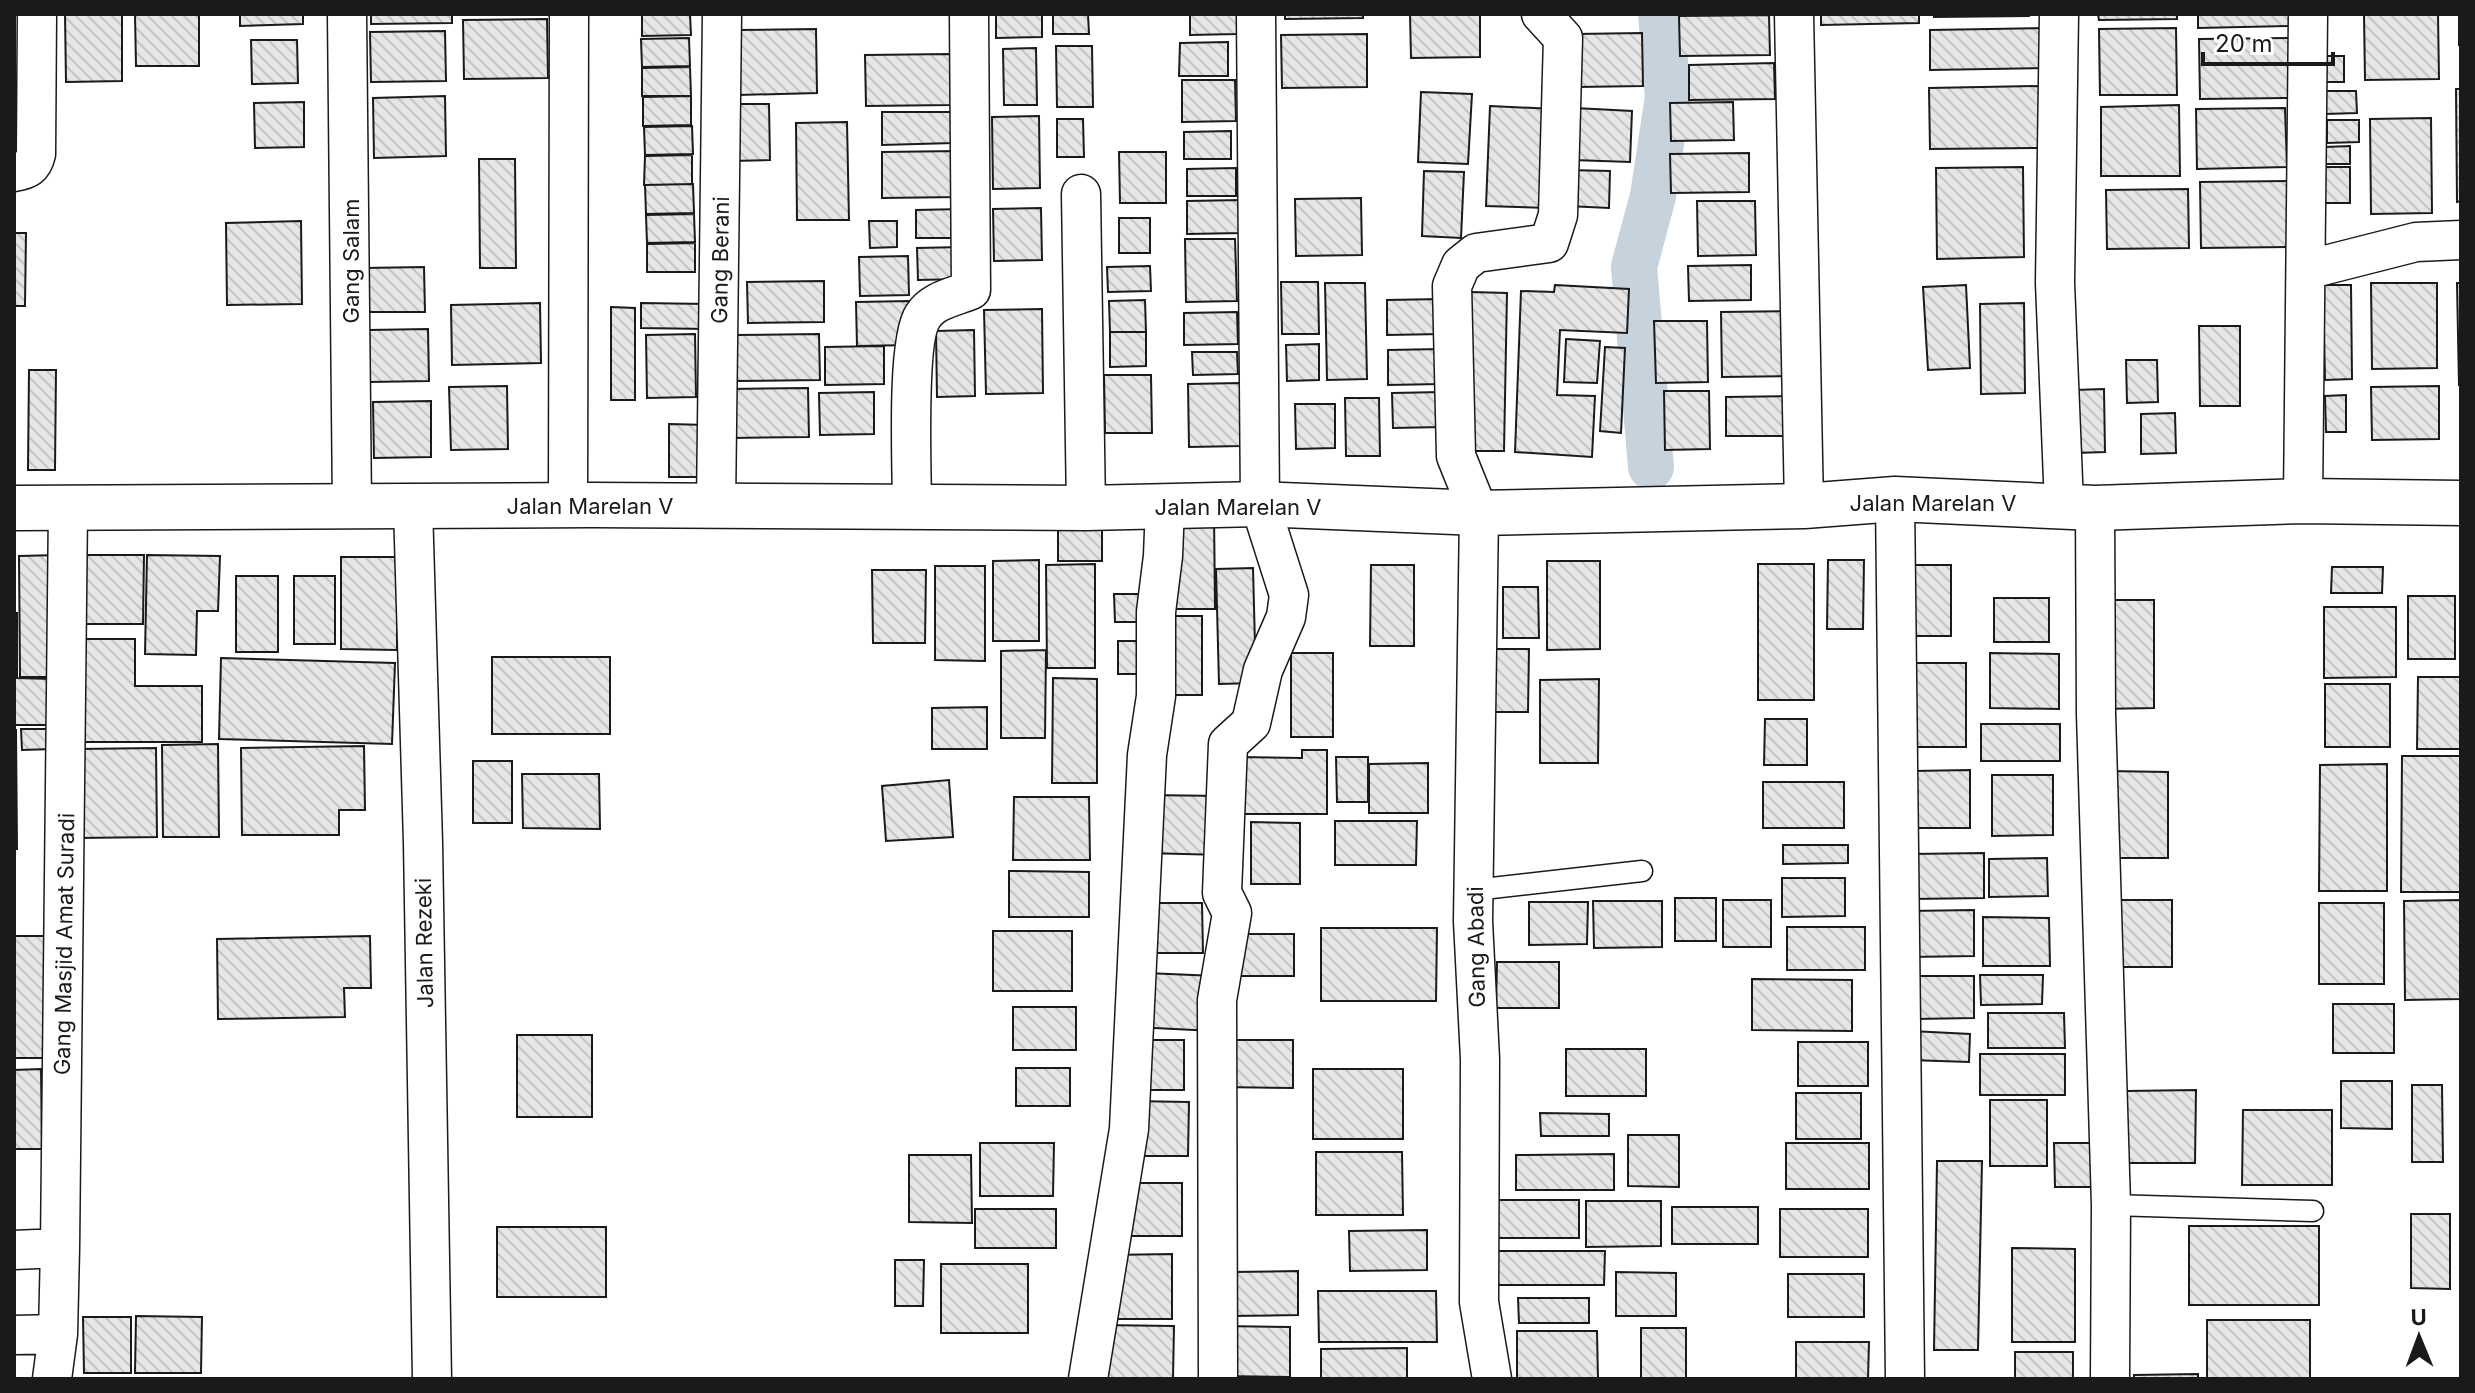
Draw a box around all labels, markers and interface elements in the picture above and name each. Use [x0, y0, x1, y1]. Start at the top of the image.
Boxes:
scale bar [2203, 16, 2333, 66]
text: 20 m [2215, 29, 2273, 58]
street label: Gang Berani [706, 196, 734, 324]
street label: Gang Salam [338, 199, 364, 323]
street label: Jalan Marelan V [1850, 490, 2016, 516]
street label: Jalan Marelan V [507, 493, 673, 519]
street label: Jalan Marelan V [1155, 494, 1321, 520]
street label: Gang Masjid Amat Suradi [49, 813, 79, 1075]
street label: Jalan Rezeki [410, 878, 438, 1008]
street label: Gang Abadi [1462, 886, 1490, 1008]
north arrow [2379, 1297, 2459, 1377]
text: U [2410, 1304, 2427, 1330]

